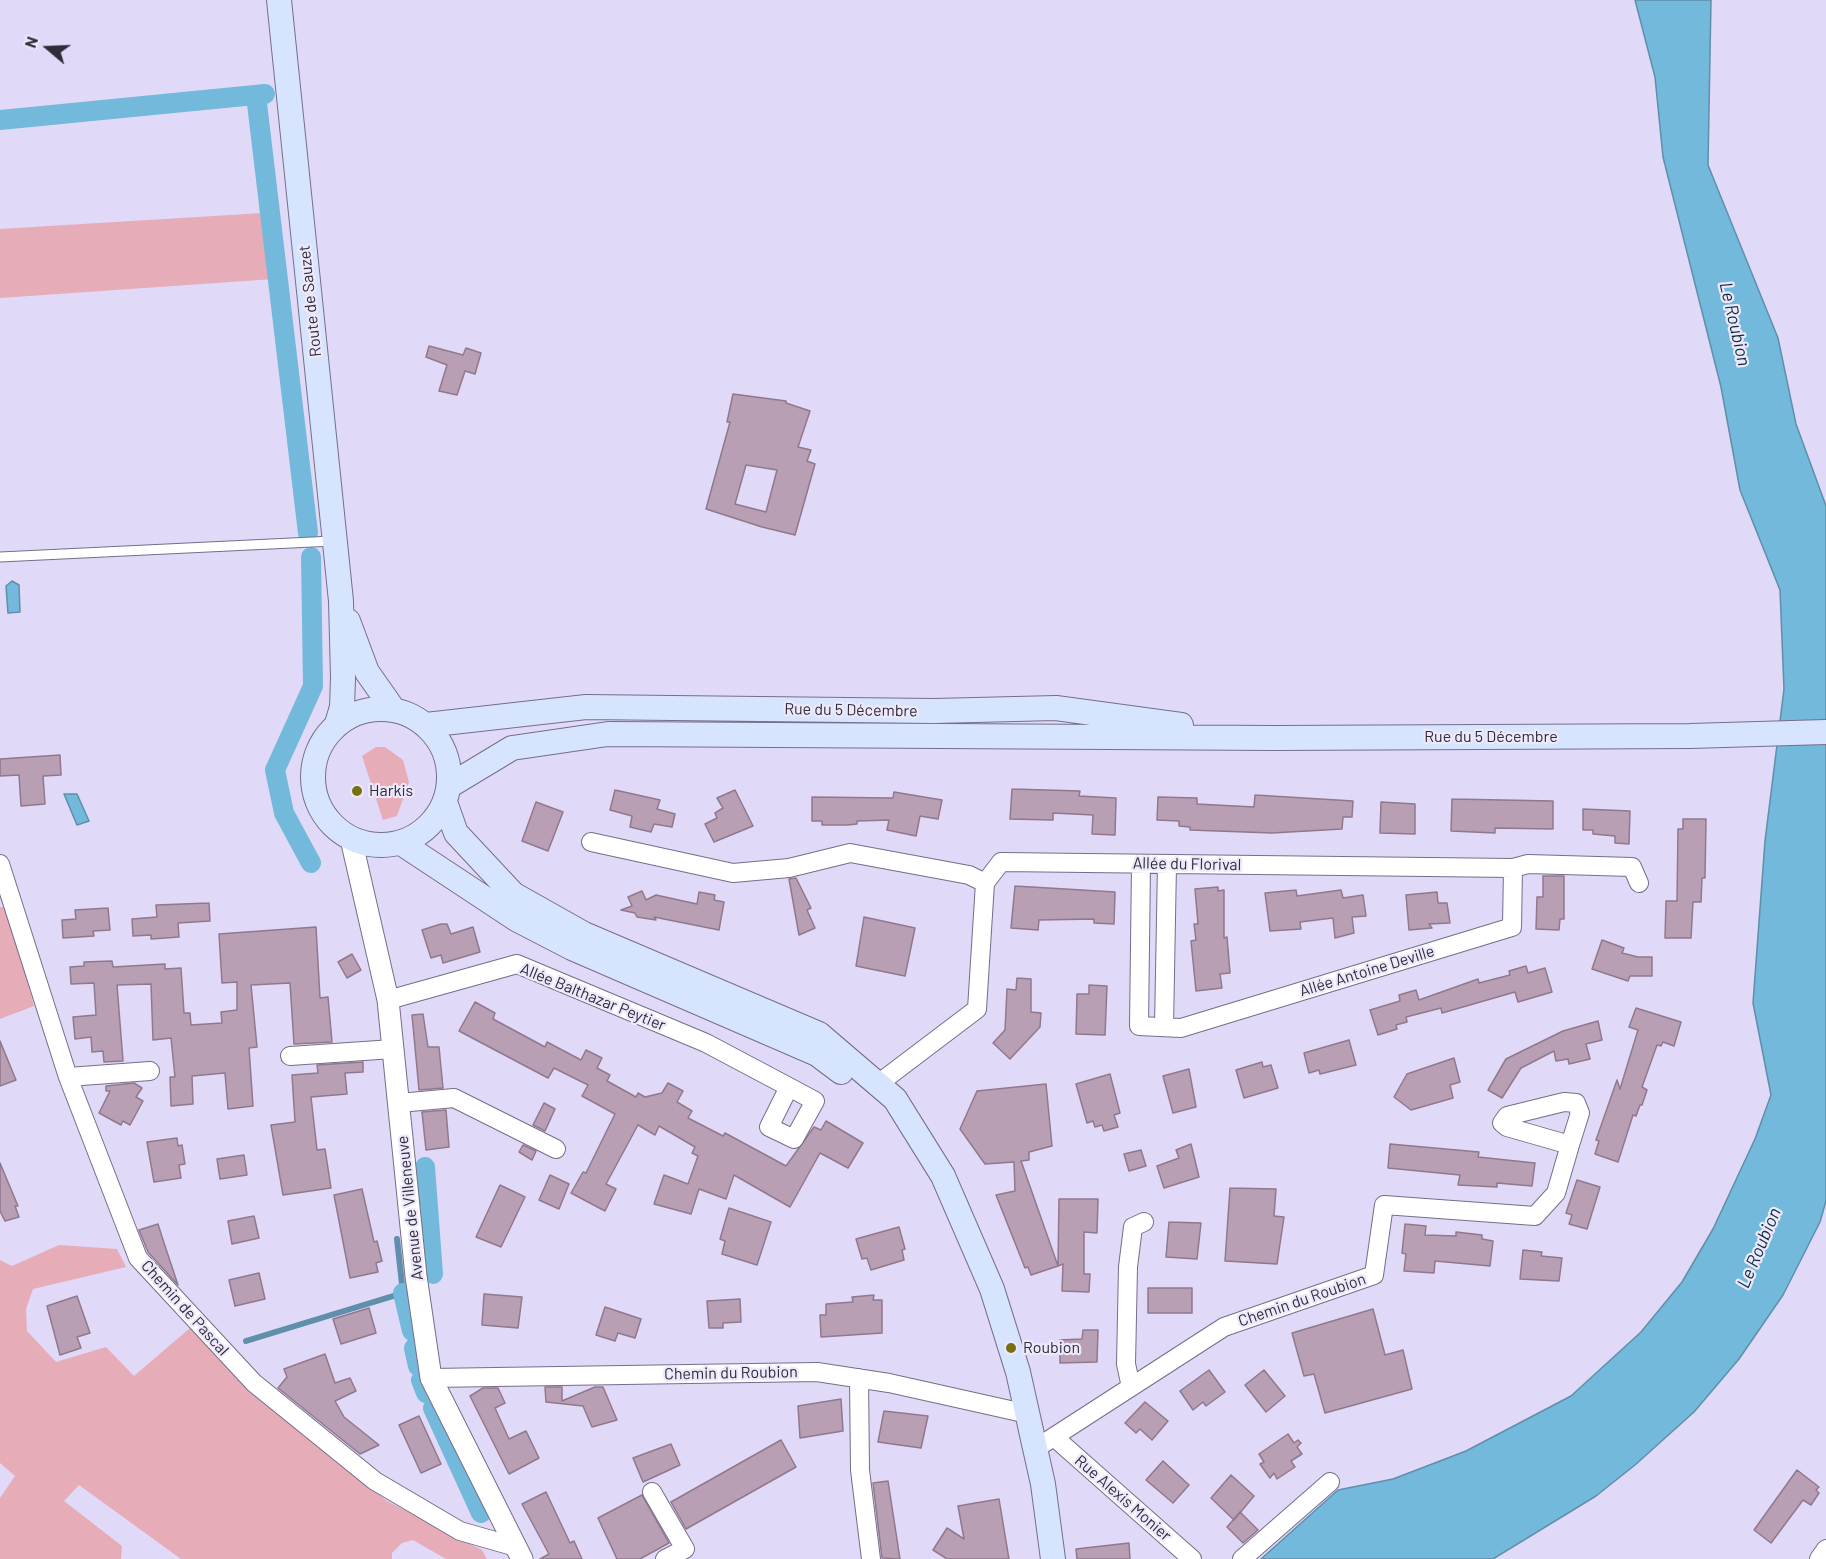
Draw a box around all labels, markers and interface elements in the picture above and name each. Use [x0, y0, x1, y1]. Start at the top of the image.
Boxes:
north arrow [18, 18, 78, 78]
text: N [20, 34, 41, 50]
street label: Route de Sauzet [295, 244, 325, 358]
water label: Le Roubion [1715, 280, 1755, 368]
street label: Rue du 5 Décembre [784, 699, 918, 721]
street label: Rue du 5 Décembre [1424, 727, 1558, 747]
place label: Harkis [369, 781, 413, 801]
marker: Harkis [350, 784, 364, 798]
street label: Allée du Florival [1133, 853, 1241, 875]
street label: Allée Antoine Deville [1297, 941, 1437, 1001]
street label: Allée Balthazar Peytier [517, 959, 669, 1035]
street label: Avenue de Villeneuve [393, 1135, 427, 1281]
water label: Le Roubion [1732, 1205, 1786, 1291]
street label: Chemin de Pascal [137, 1256, 233, 1360]
street label: Chemin du Roubion [1236, 1269, 1368, 1331]
place label: Roubion [1023, 1338, 1080, 1358]
marker: Roubion [1004, 1341, 1018, 1355]
street label: Chemin du Roubion [664, 1362, 798, 1384]
street label: Rue Alexis Monier [1071, 1451, 1175, 1545]

